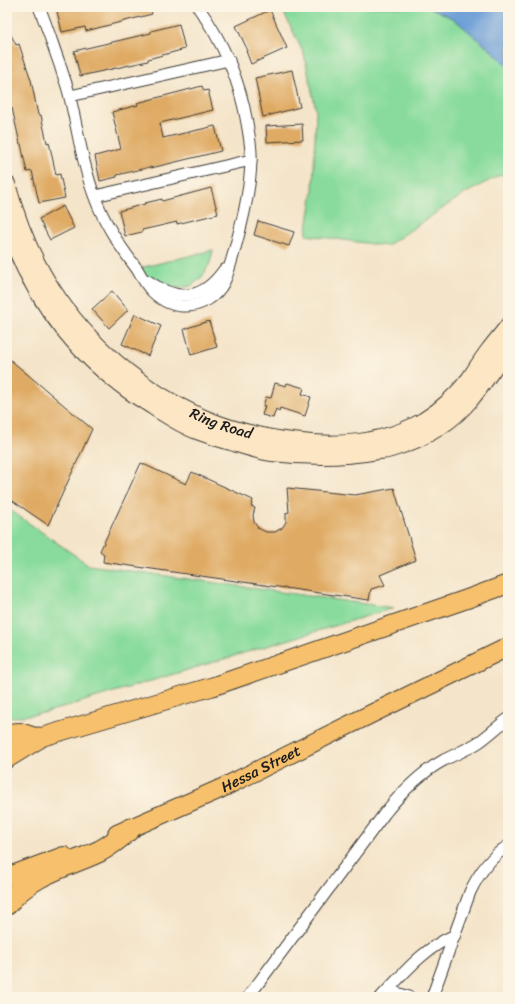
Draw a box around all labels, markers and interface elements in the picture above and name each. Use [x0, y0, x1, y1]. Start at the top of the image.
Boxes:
street label: Ring Road [185, 400, 256, 447]
street label: Hessa Street [216, 738, 306, 800]

